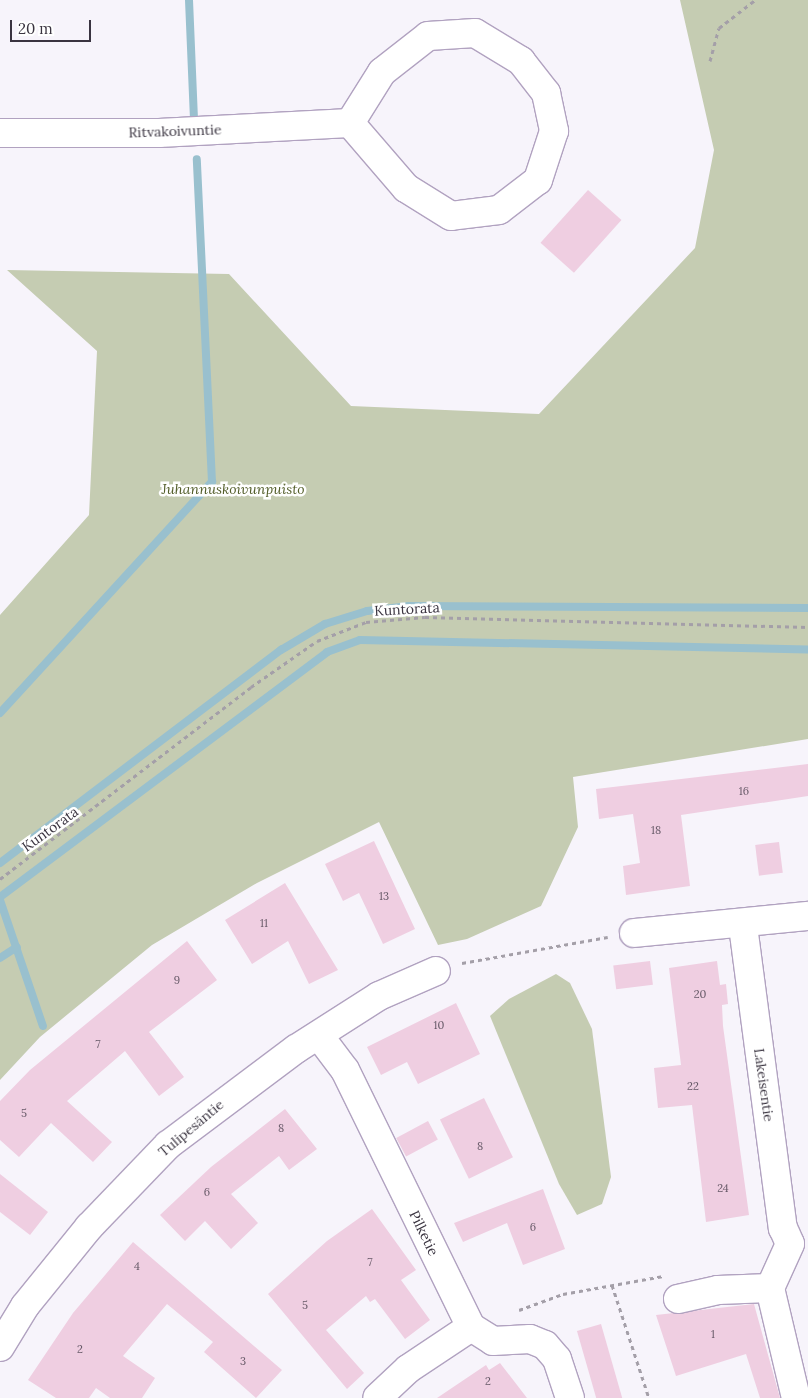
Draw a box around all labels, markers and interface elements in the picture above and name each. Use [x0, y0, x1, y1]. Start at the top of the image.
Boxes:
scale bar [12, 10, 94, 42]
text: 20 m [18, 19, 53, 38]
street label: Ritvakoivuntie [128, 121, 222, 141]
park label: Juhannuskoivunpuisto [161, 481, 305, 497]
street label: Kuntorata [374, 599, 440, 619]
house number: 16 [739, 784, 749, 798]
street label: Kuntorata [19, 803, 81, 855]
house number: 18 [651, 823, 661, 837]
house number: 13 [379, 889, 389, 903]
house number: 11 [260, 916, 268, 930]
house number: 9 [174, 973, 180, 987]
house number: 20 [694, 987, 706, 1001]
house number: 10 [434, 1018, 444, 1032]
house number: 7 [95, 1037, 101, 1051]
street label: Lakeisentie [751, 1047, 777, 1123]
house number: 22 [687, 1079, 699, 1093]
street label: Tulipesäntie [155, 1096, 227, 1160]
house number: 5 [21, 1106, 27, 1120]
house number: 8 [278, 1121, 284, 1135]
house number: 8 [477, 1139, 483, 1153]
house number: 24 [717, 1181, 729, 1195]
house number: 6 [204, 1185, 210, 1199]
street label: Pilketie [406, 1208, 442, 1258]
house number: 6 [530, 1220, 536, 1234]
house number: 7 [367, 1255, 373, 1269]
house number: 4 [134, 1259, 140, 1273]
house number: 5 [302, 1298, 308, 1312]
house number: 1 [711, 1327, 715, 1341]
house number: 2 [77, 1342, 83, 1356]
house number: 3 [240, 1354, 246, 1368]
house number: 2 [485, 1374, 491, 1388]

